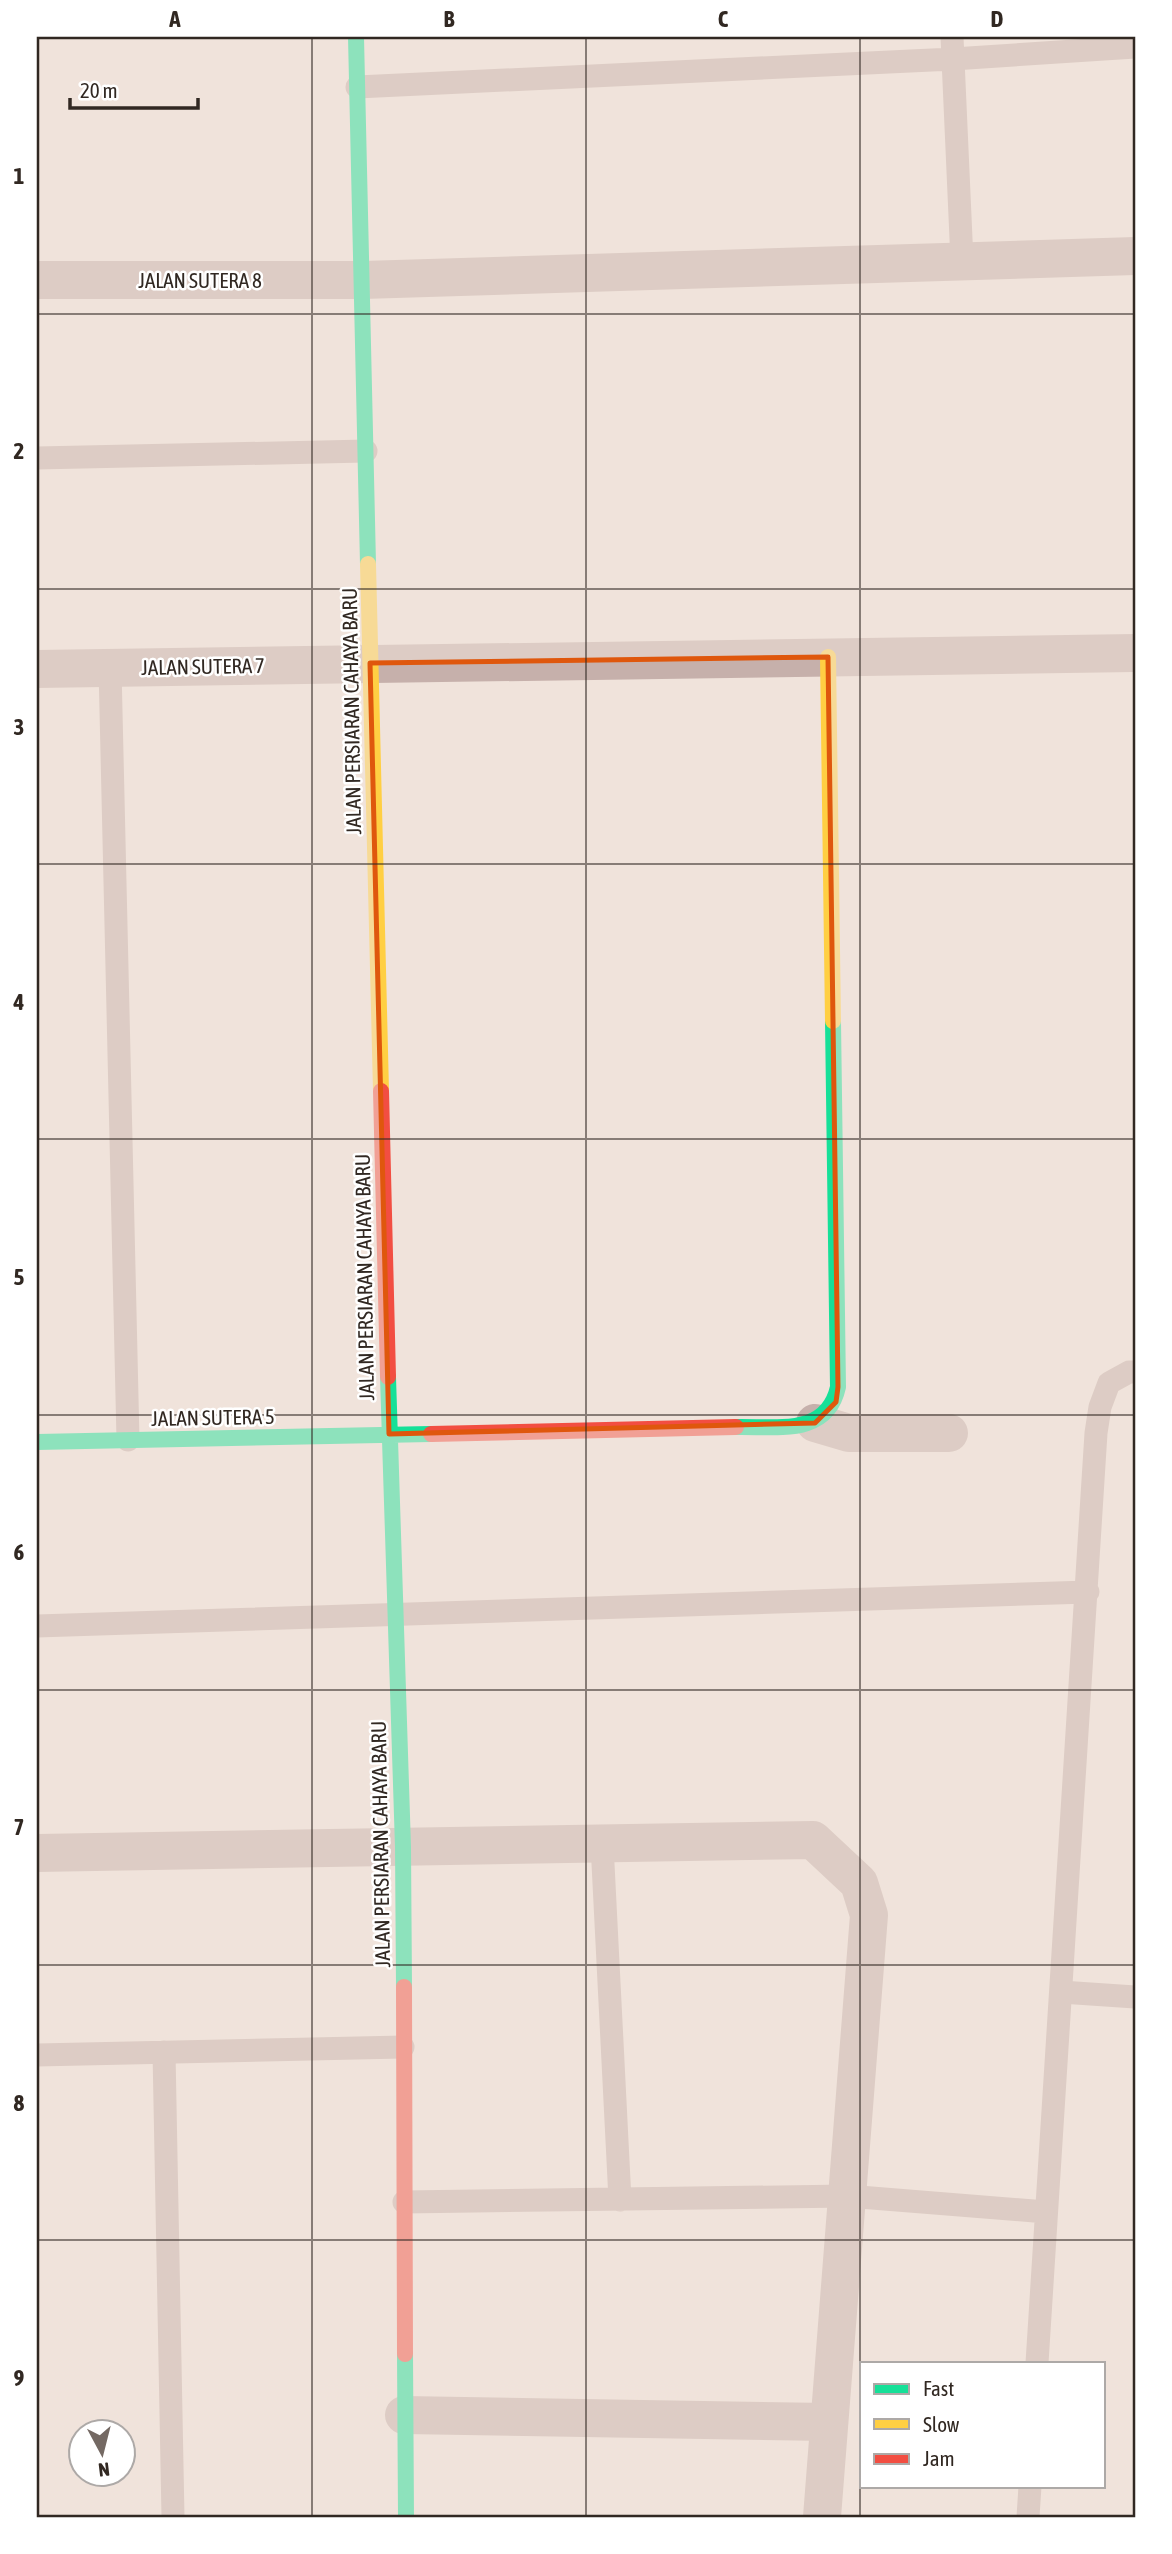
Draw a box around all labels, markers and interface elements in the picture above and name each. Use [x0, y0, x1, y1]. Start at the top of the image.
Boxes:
text: A [168, 6, 181, 32]
text: B [444, 6, 455, 32]
text: C [718, 6, 729, 32]
text: D [991, 6, 1004, 32]
scale bar [70, 66, 198, 110]
text: 20 m [80, 78, 118, 102]
text: 1 [14, 163, 25, 189]
street label: JALAN SUTERA 8 [138, 268, 262, 292]
text: 2 [14, 438, 24, 464]
street label: JALAN PERSIARAN CAHAYA BARU [337, 587, 365, 835]
street label: JALAN SUTERA 7 [141, 653, 265, 679]
text: 3 [14, 714, 24, 740]
text: 4 [13, 989, 25, 1015]
street label: JALAN PERSIARAN CAHAYA BARU [350, 1153, 378, 1401]
text: 5 [14, 1264, 25, 1290]
street label: JALAN SUTERA 5 [151, 1404, 275, 1430]
text: 6 [14, 1539, 25, 1565]
street label: JALAN PERSIARAN CAHAYA BARU [366, 1720, 394, 1968]
text: 7 [14, 1814, 24, 1840]
text: 8 [14, 2090, 25, 2116]
legend [860, 2362, 1106, 2488]
text: 9 [14, 2365, 25, 2391]
text: Fast [923, 2376, 954, 2400]
text: Slow [923, 2412, 960, 2436]
north arrow [66, 2418, 136, 2488]
text: Jam [923, 2446, 955, 2470]
text: N [97, 2458, 111, 2481]

